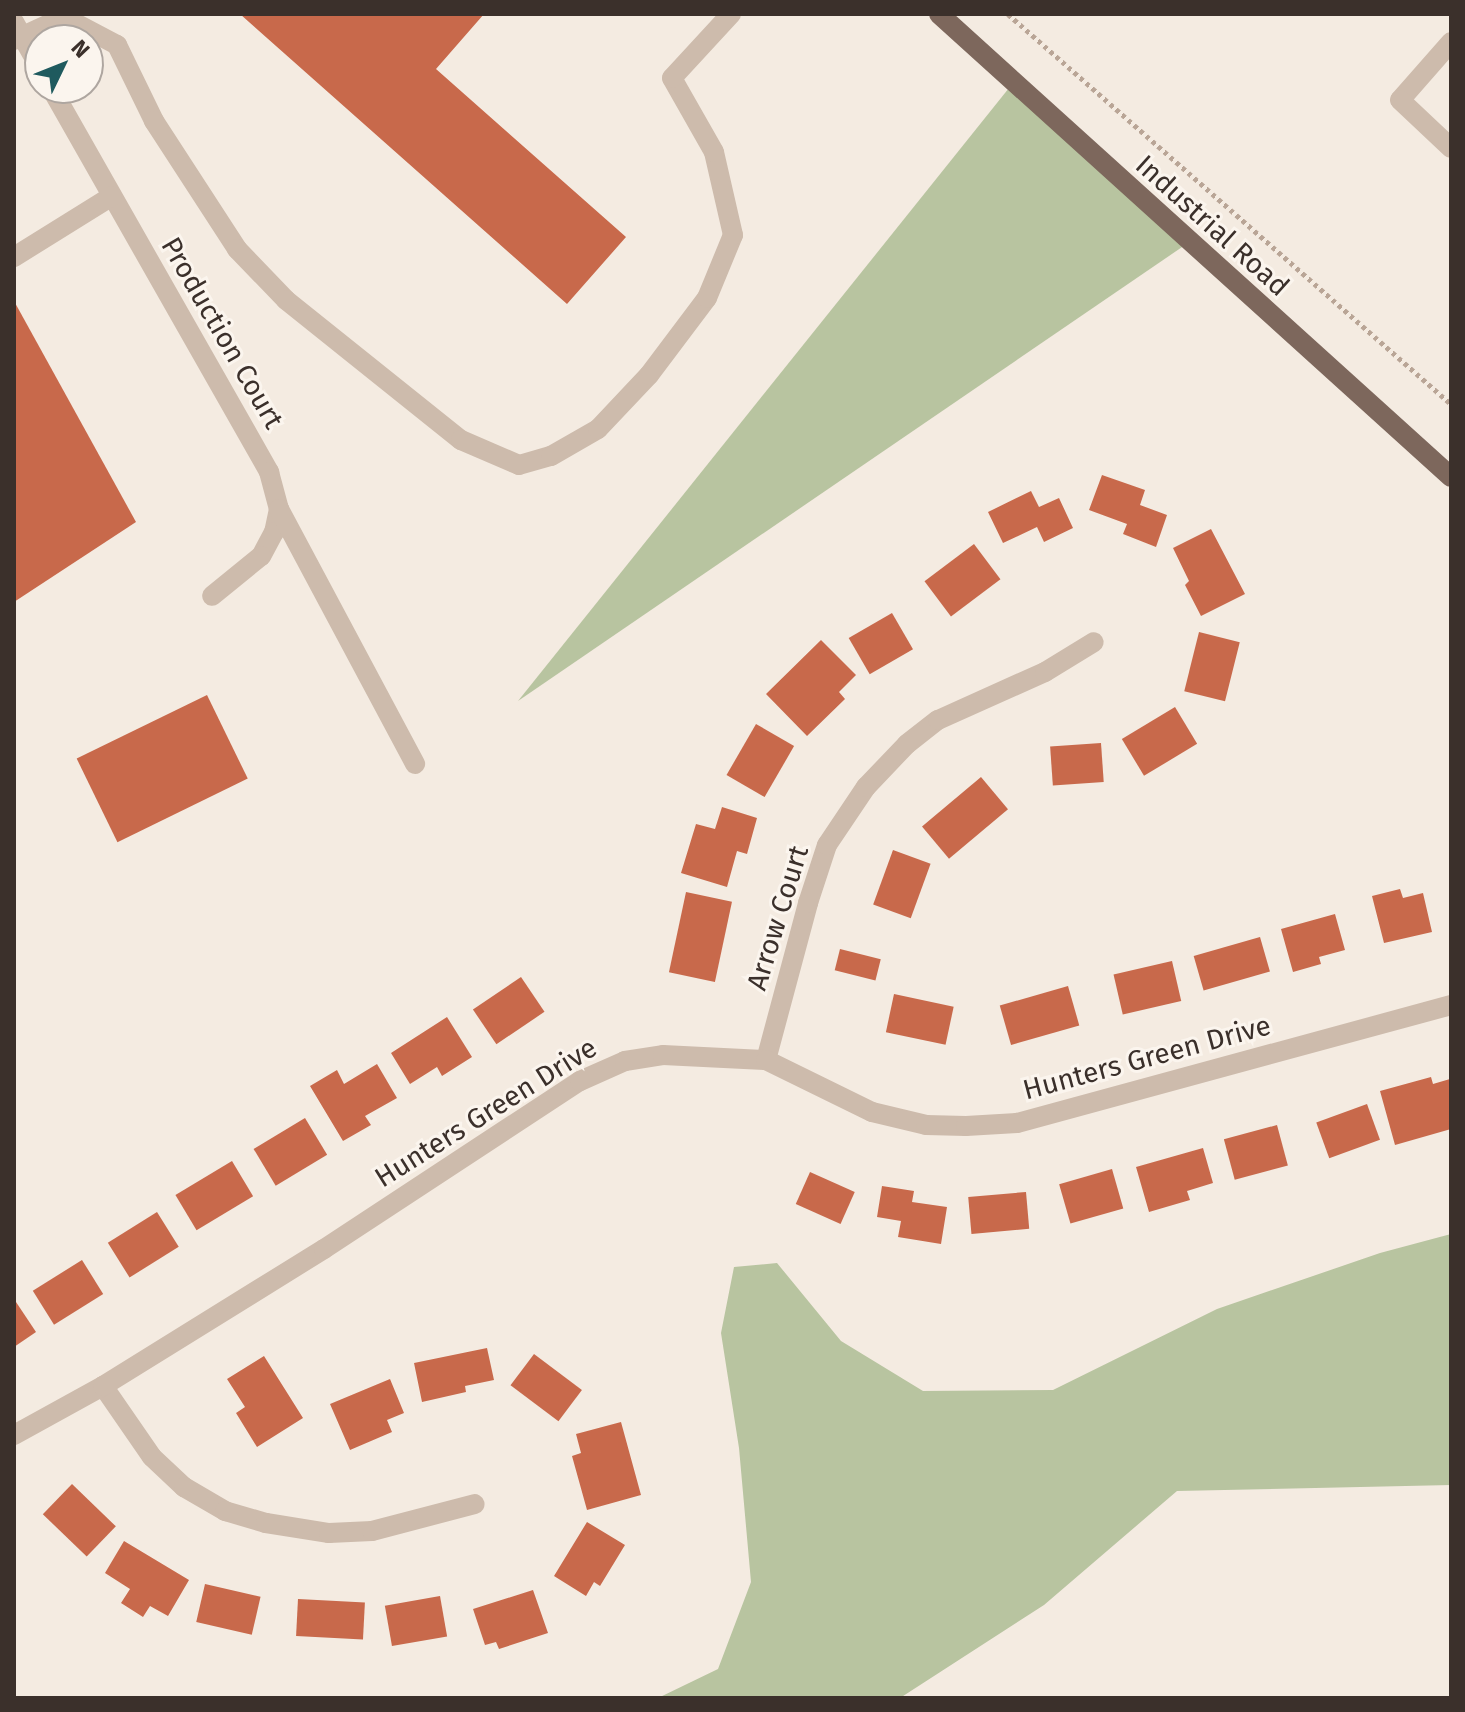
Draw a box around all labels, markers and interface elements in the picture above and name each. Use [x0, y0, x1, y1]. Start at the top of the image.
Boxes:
north arrow [24, 24, 104, 104]
text: N [66, 34, 95, 63]
street label: Industrial Road [1128, 148, 1296, 304]
street label: Production Court [154, 231, 290, 435]
street label: Arrow Court [740, 842, 816, 994]
street label: Hunters Green Drive [1019, 1009, 1275, 1107]
street label: Hunters Green Drive [369, 1031, 603, 1195]

